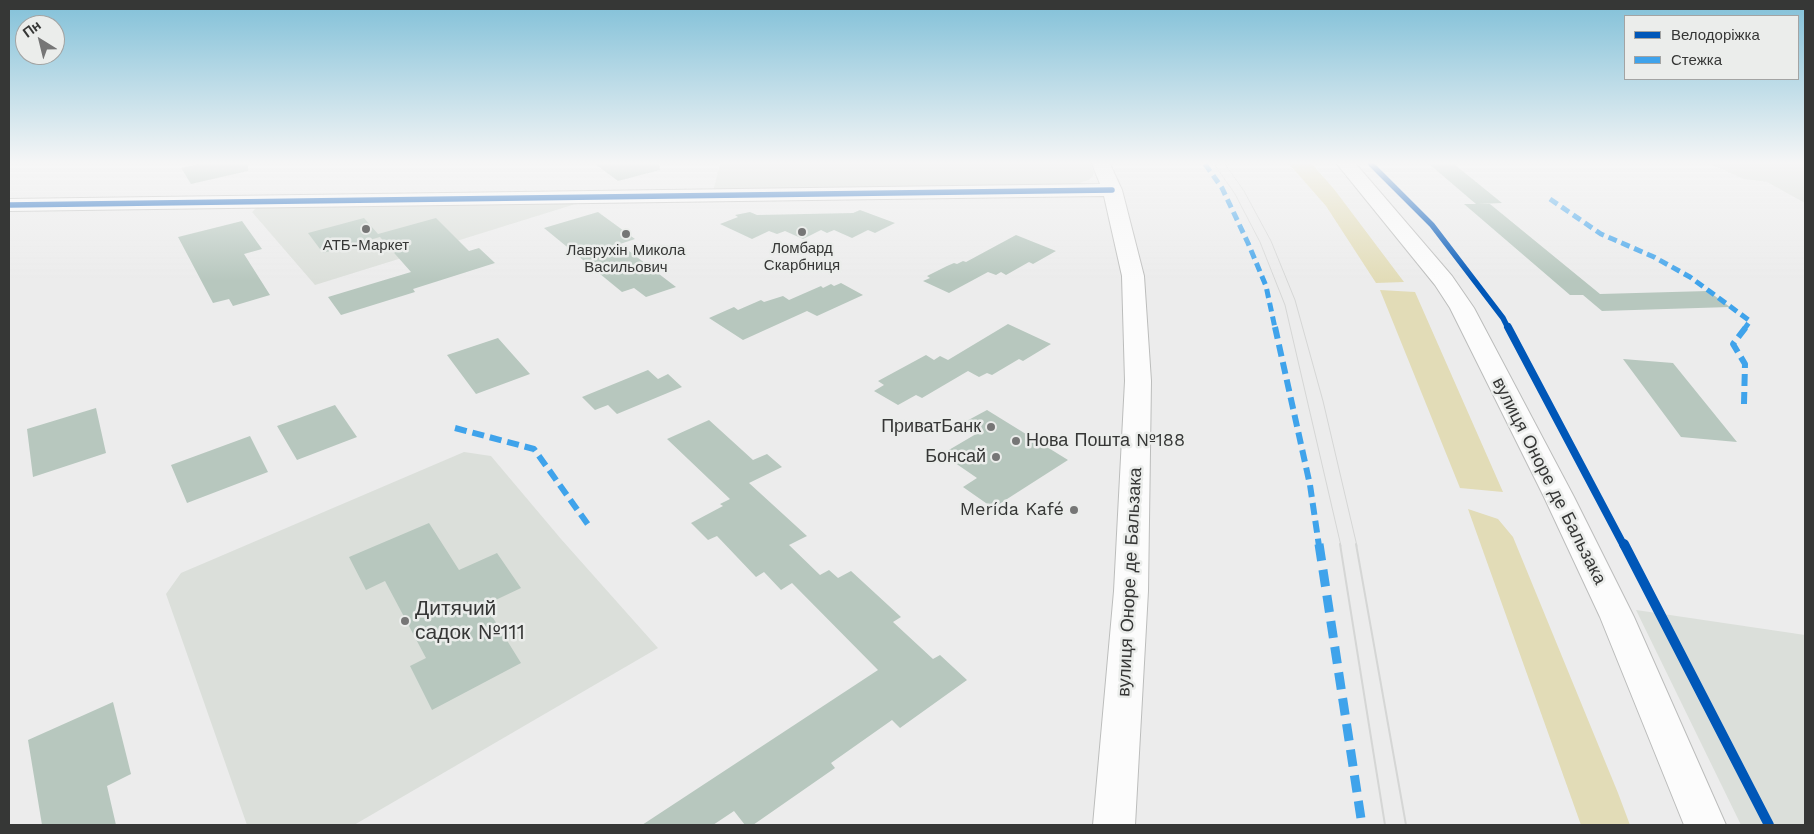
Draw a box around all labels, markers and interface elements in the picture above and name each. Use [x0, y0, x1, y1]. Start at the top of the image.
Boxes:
north arrow [15, 15, 65, 65]
legend [1624, 15, 1799, 80]
text: Пн [20, 17, 44, 41]
text: Велодоріжка [1671, 26, 1760, 44]
text: Стежка [1671, 51, 1722, 69]
marker: АТБ-Маркет [360, 223, 372, 235]
marker: Ломбард Скарбниця [796, 226, 808, 238]
marker: Лаврухін Микола Васильович [620, 228, 632, 240]
place label: АТБ-Маркет [323, 237, 409, 255]
place label: Ломбард Скарбниця [764, 240, 840, 275]
place label: Лаврухін Микола Васильович [567, 242, 685, 277]
street label: вулиця Оноре де Бальзака [1487, 374, 1611, 588]
place label: ПриватБанк [881, 416, 981, 438]
marker: ПриватБанк [985, 421, 997, 433]
place label: Нова Пошта №188 [1026, 430, 1185, 452]
marker: Нова Пошта №188 [1010, 435, 1022, 447]
place label: Бонсай [925, 446, 986, 468]
marker: Бонсай [990, 451, 1002, 463]
street label: вулиця Оноре де Бальзака [1113, 467, 1147, 697]
place label: Merída Kafé [960, 499, 1064, 521]
marker: Merída Kafé [1068, 504, 1080, 516]
place label: Дитячий садок №111 [415, 596, 525, 646]
marker: Дитячий садок №111 [399, 615, 411, 627]

